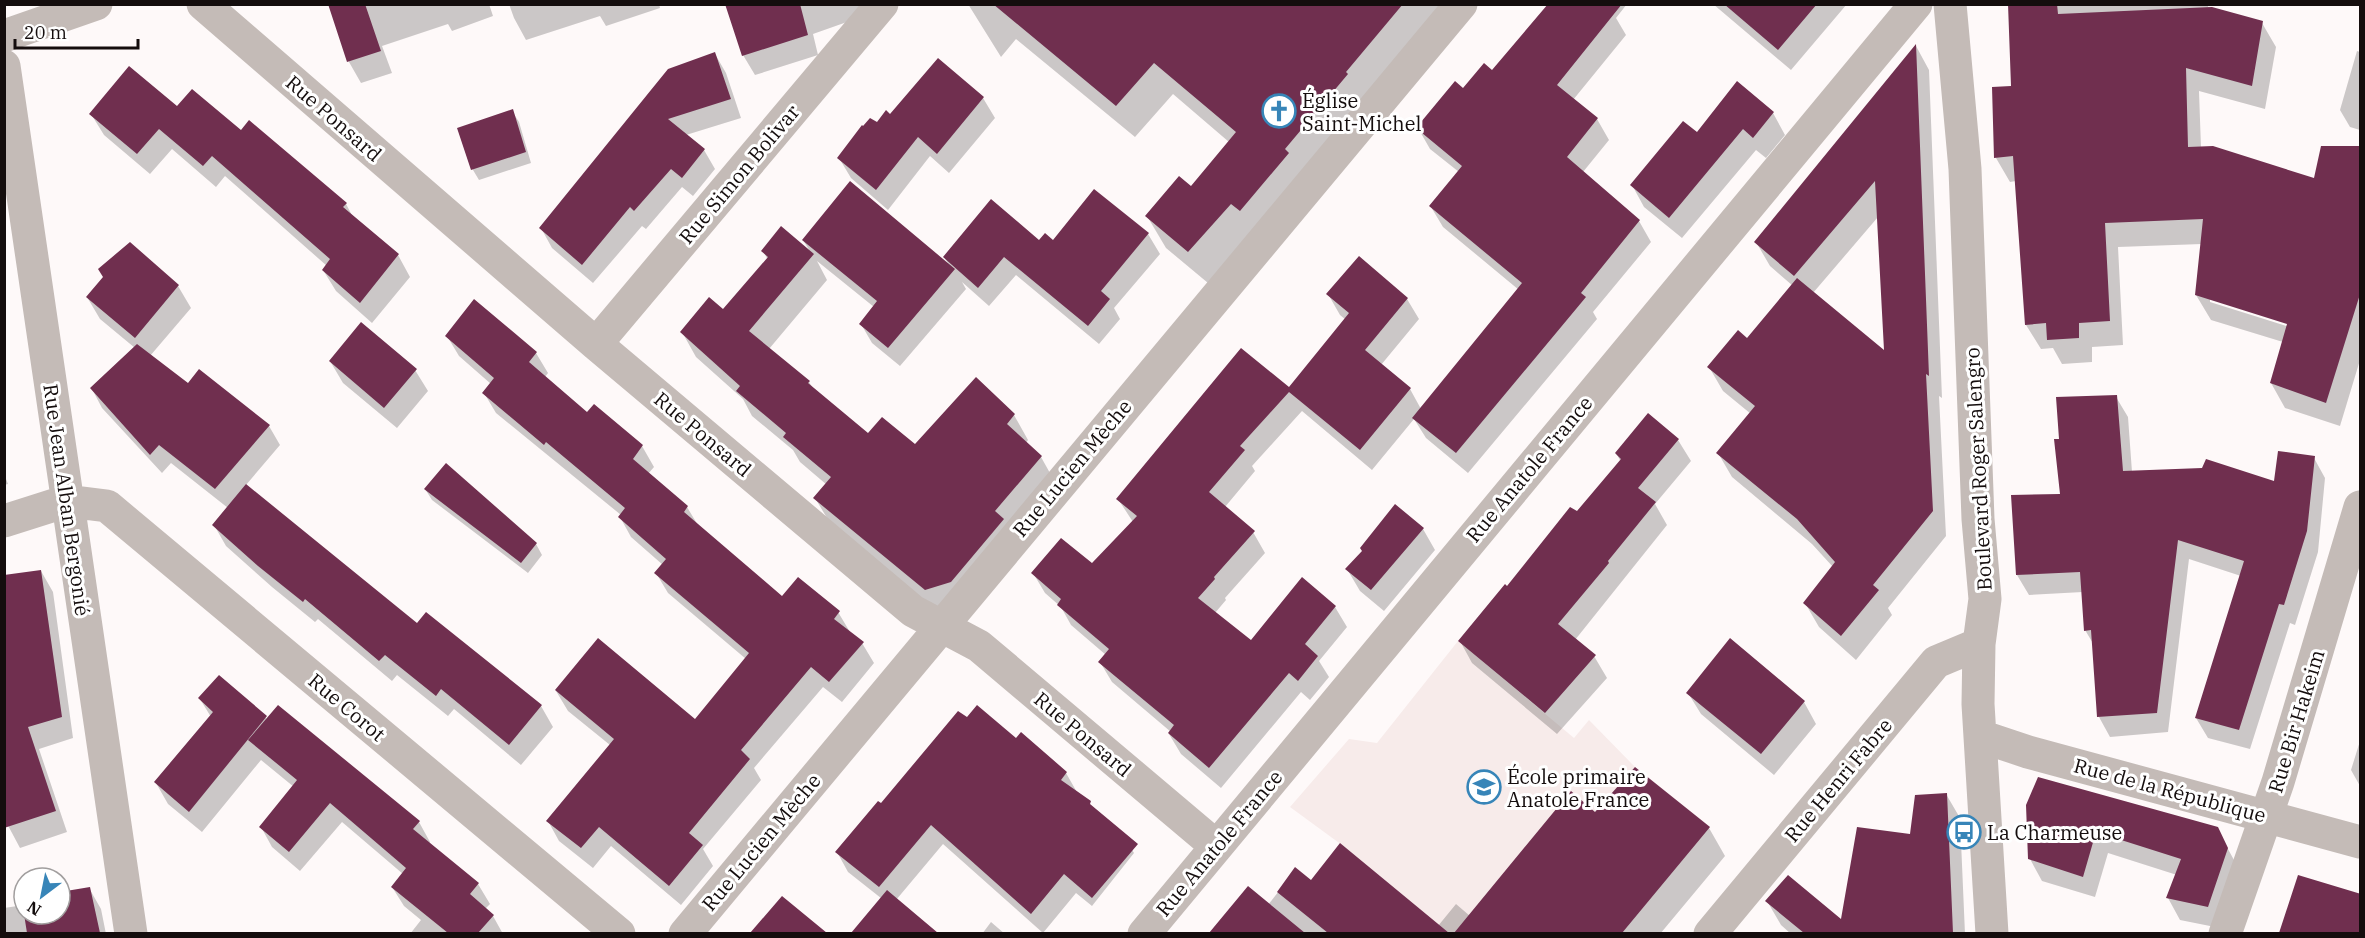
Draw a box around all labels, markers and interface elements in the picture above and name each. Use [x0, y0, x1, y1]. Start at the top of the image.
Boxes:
scale bar [15, 12, 138, 50]
text: 20 m [24, 21, 67, 44]
street label: Rue Ponsard [280, 69, 388, 167]
place label: Église Saint-Michel [1302, 87, 1422, 137]
church icon: Église Saint-Michel [1261, 93, 1297, 129]
street label: Rue Simon Bolivar [673, 99, 805, 249]
street label: Boulevard Roger Salengro [1958, 347, 1998, 591]
street label: Rue Jean Alban Bergonié [37, 382, 97, 618]
street label: Rue Ponsard [649, 385, 757, 483]
street label: Rue Anatole France [1460, 390, 1598, 548]
street label: Rue Lucien Mèche [1007, 394, 1137, 542]
street label: Rue Bir Hakeim [2261, 646, 2331, 796]
street label: Rue Corot [303, 667, 391, 747]
street label: Rue Ponsard [1029, 685, 1137, 783]
street label: Rue Henri Fabre [1778, 712, 1898, 848]
street label: Rue de la République [2071, 751, 2269, 829]
place label: École primaire Anatole France [1507, 763, 1649, 813]
street label: Rue Anatole France [1150, 764, 1288, 922]
street label: Rue Lucien Mèche [696, 768, 826, 916]
school or university icon: École primaire Anatole France [1466, 769, 1502, 805]
bus stop icon: La Charmeuse [1946, 814, 1982, 850]
place label: La Charmeuse [1987, 819, 2122, 846]
north arrow [12, 866, 72, 926]
text: N [23, 897, 45, 921]

